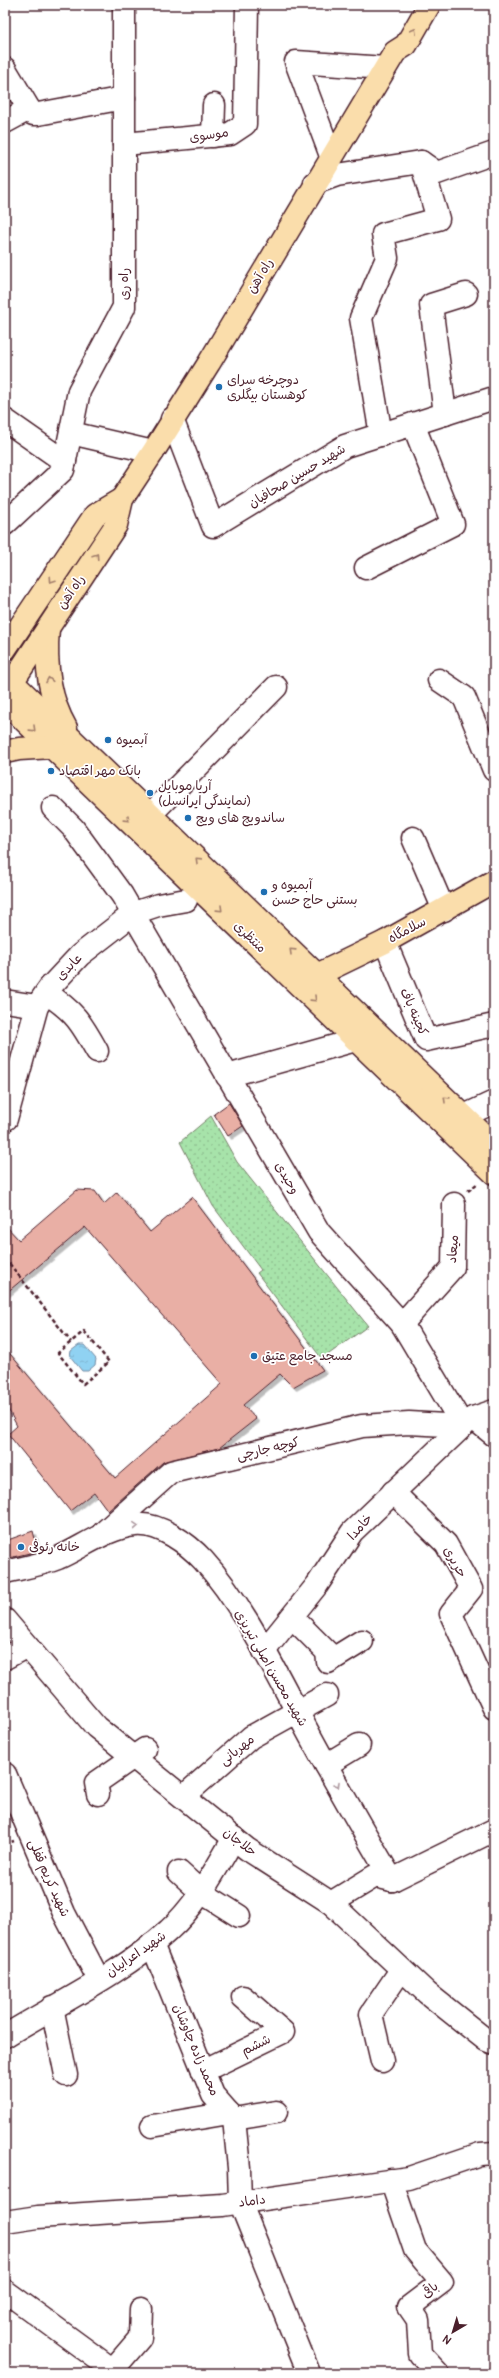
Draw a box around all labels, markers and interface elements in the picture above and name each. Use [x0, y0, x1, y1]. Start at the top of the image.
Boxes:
one-way arrow [410, 28, 417, 35]
street label: موسوی [188, 124, 230, 146]
street label: راه آهن [243, 256, 277, 296]
street label: راه ری [116, 268, 132, 300]
place label: دوچرخه سرای کوهستان بیگلری [227, 372, 308, 403]
marker: دوچرخه سرای کوهستان بیگلری [214, 382, 224, 392]
street label: شهید حسین صحافیان [246, 441, 348, 511]
one-way arrow [91, 553, 98, 560]
street label: راه آهن [54, 572, 88, 612]
one-way arrow [49, 576, 57, 583]
one-way arrow [45, 677, 53, 683]
one-way arrow [28, 724, 36, 731]
place label: آبمیوه [116, 732, 148, 748]
marker: آبمیوه [103, 735, 113, 745]
place label: بانک مهر اقتصاد [59, 763, 141, 779]
marker: بانک مهر اقتصاد [46, 766, 56, 776]
place label: آریا موبایل (نمایندگی ایرانسل) [158, 778, 251, 810]
marker: آریا موبایل (نمایندگی ایرانسل) [145, 788, 155, 798]
place label: ساندویچ های ویچ [196, 810, 285, 827]
marker: ساندویچ های ویچ [183, 813, 193, 823]
one-way arrow [122, 814, 130, 822]
one-way arrow [195, 858, 203, 865]
place label: آبمیوه و بستنی حاج حسن [271, 877, 358, 909]
marker: آبمیوه و بستنی حاج حسن [259, 887, 269, 897]
one-way arrow [215, 904, 223, 912]
street label: سلامگاه [385, 913, 429, 947]
street label: منتظری [230, 918, 270, 956]
one-way arrow [289, 948, 297, 955]
street label: عابدی [53, 950, 85, 984]
street label: کجینه باف [396, 986, 432, 1039]
one-way arrow [309, 995, 317, 1002]
one-way arrow [443, 1096, 451, 1104]
street label: وحیدی [271, 1159, 303, 1197]
street label: میعاد [444, 1234, 462, 1264]
place label: مسجد جامع عتیق [262, 1348, 353, 1366]
marker: مسجد جامع عتیق [249, 1351, 259, 1361]
street label: کوچه جارچی [235, 1434, 302, 1465]
street label: خامدا [344, 1510, 376, 1543]
one-way arrow [133, 1522, 139, 1531]
place label: خانه رئوفی [29, 1538, 80, 1555]
marker: خانه رئوفی [16, 1542, 26, 1552]
street label: حریری [440, 1543, 470, 1581]
street label: شهید محسن اصلی تبریزی [230, 1607, 311, 1730]
street label: مهربانی [216, 1731, 258, 1770]
one-way arrow [332, 1781, 339, 1788]
street label: حلاجان [220, 1824, 260, 1860]
street label: شهید کریم قفلی [23, 1837, 73, 1920]
street label: شهید اعرابیان [103, 1928, 169, 1980]
street label: محمد زاده چاوشان [169, 2002, 223, 2098]
street label: ششم [239, 2031, 274, 2061]
street label: داماد [237, 2191, 267, 2211]
street label: باقی [418, 2278, 442, 2302]
north arrow [433, 2312, 473, 2352]
text: N [440, 2332, 454, 2347]

